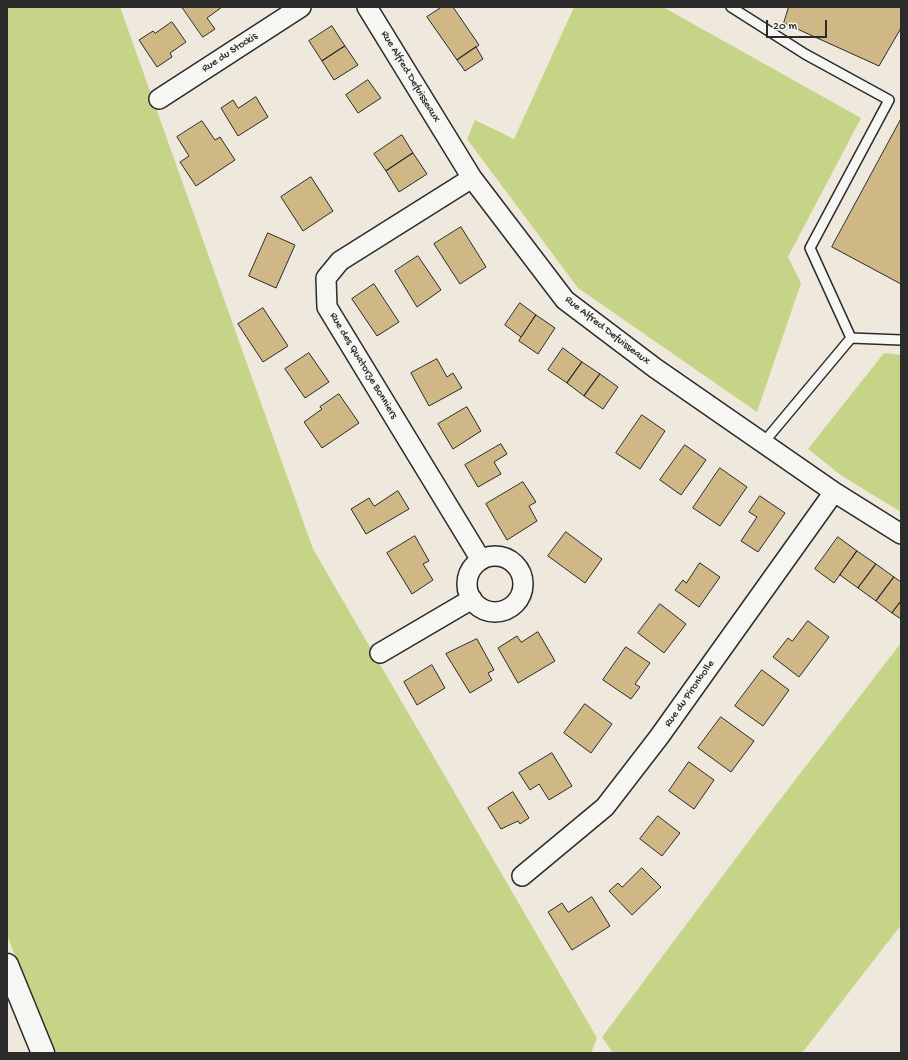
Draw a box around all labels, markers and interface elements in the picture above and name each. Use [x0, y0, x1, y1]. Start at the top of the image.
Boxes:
scale bar [768, 12, 829, 38]
text: 20 m [773, 20, 797, 34]
street label: Rue Alfred Defuisseaux [377, 29, 443, 125]
street label: Rue du Stockis [200, 30, 260, 76]
street label: Rue Alfred Defuisseaux [562, 294, 652, 368]
street label: Rue des Quatorze Bonniers [326, 310, 400, 422]
street label: Rue du Pironbolle [662, 658, 718, 730]

